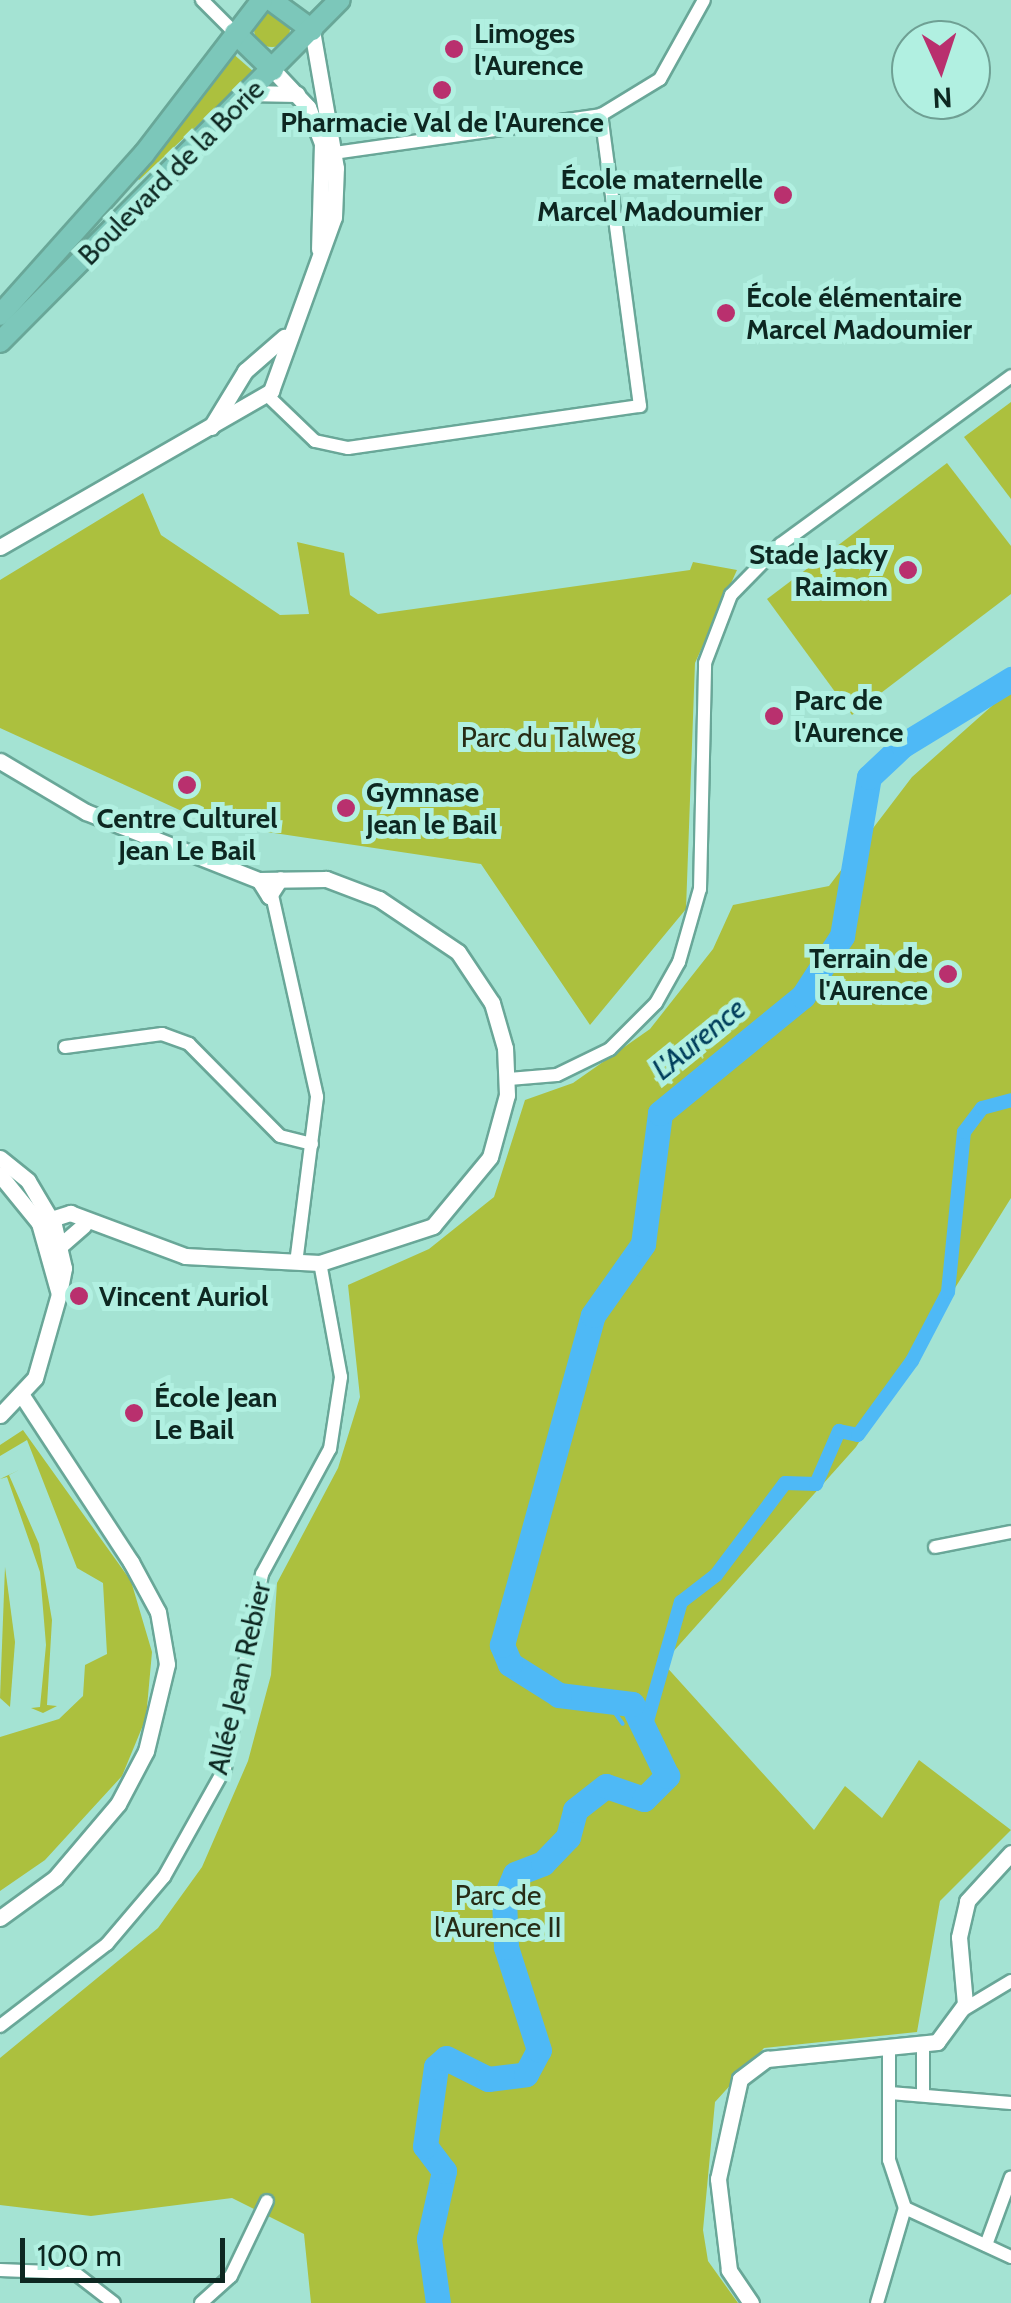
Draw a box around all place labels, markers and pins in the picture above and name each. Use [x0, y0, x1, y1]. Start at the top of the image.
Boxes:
place label: Limoges l'Aurence [474, 16, 584, 82]
marker: Limoges l'Aurence [443, 38, 465, 60]
marker: Pharmacie Val de l'Aurence [431, 79, 453, 101]
place label: Pharmacie Val de l'Aurence [280, 105, 604, 139]
place label: École maternelle Marcel Madoumier [537, 162, 763, 228]
marker: École maternelle Marcel Madoumier [772, 184, 794, 206]
place label: École élémentaire Marcel Madoumier [746, 280, 972, 346]
marker: École élémentaire Marcel Madoumier [715, 302, 737, 324]
place label: Stade Jacky Raimon [749, 537, 888, 603]
marker: Stade Jacky Raimon [897, 559, 919, 581]
place label: Parc de l'Aurence [794, 683, 904, 749]
marker: Parc de l'Aurence [763, 705, 785, 727]
marker: Centre Culturel Jean Le Bail [176, 774, 198, 796]
place label: Gymnase Jean le Bail [366, 775, 497, 841]
marker: Gymnase Jean le Bail [335, 797, 357, 819]
place label: Centre Culturel Jean Le Bail [96, 801, 278, 867]
place label: Terrain de l'Aurence [809, 941, 928, 1007]
marker: Terrain de l'Aurence [937, 963, 959, 985]
place label: Vincent Auriol [99, 1279, 268, 1313]
marker: Vincent Auriol [68, 1285, 90, 1307]
place label: École Jean Le Bail [154, 1380, 277, 1446]
marker: École Jean Le Bail [123, 1402, 145, 1424]

